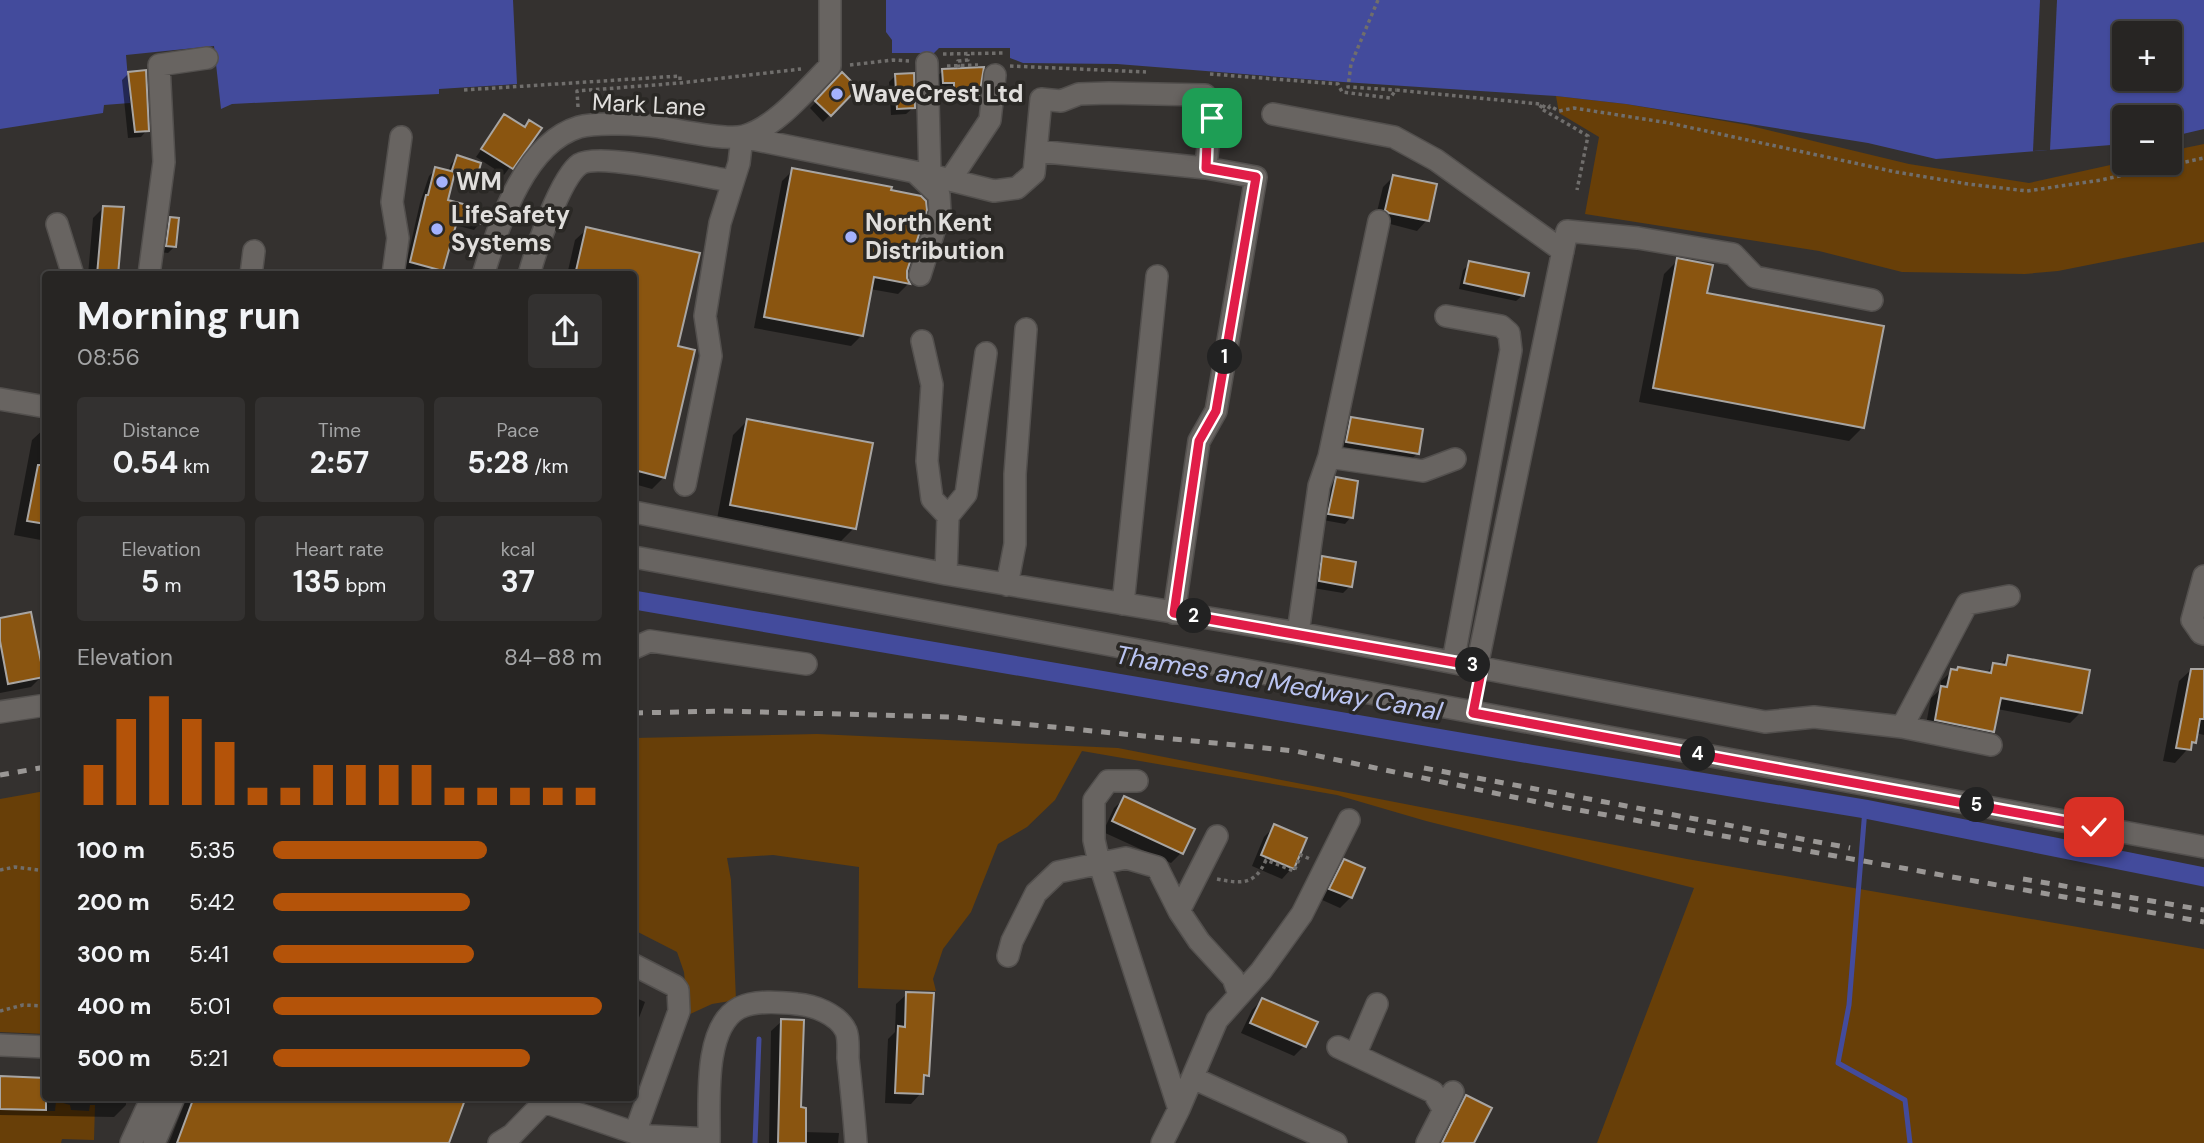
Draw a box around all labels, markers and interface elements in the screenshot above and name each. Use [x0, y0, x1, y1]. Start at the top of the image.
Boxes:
map controls [2112, 21, 2182, 175]
button: + [2112, 21, 2182, 91]
place label: WaveCrest Ltd [851, 78, 1023, 109]
street label: Mark Lane [591, 86, 707, 123]
marker: WaveCrest Ltd [829, 86, 845, 102]
pin [1182, 88, 1242, 148]
icon: arrive [1193, 99, 1231, 137]
button: − [2112, 105, 2182, 175]
place label: WM [456, 166, 502, 197]
marker: WM [434, 174, 450, 190]
place label: LifeSafety Systems [451, 199, 570, 258]
place label: North Kent Distribution [865, 207, 1005, 266]
marker: LifeSafety Systems [429, 221, 445, 237]
marker: North Kent Distribution [843, 229, 859, 245]
text: Morning run [77, 291, 301, 341]
button: share [528, 294, 602, 368]
pin: 1 [1208, 340, 1242, 374]
text: 08:56 [77, 342, 140, 372]
text: 1 [1221, 344, 1228, 369]
text: Distance [123, 418, 200, 443]
text: Time [318, 418, 361, 443]
text: Pace [497, 418, 539, 443]
text: 0.54 [113, 443, 178, 482]
text: 2:57 [310, 443, 369, 482]
text: 5:28 [467, 443, 530, 482]
text: km [178, 454, 210, 479]
text: /km [530, 454, 569, 479]
text: Elevation [122, 537, 201, 562]
text: Heart rate [295, 537, 384, 562]
text: kcal [501, 537, 535, 562]
text: 5 [141, 562, 160, 601]
text: 135 [293, 562, 340, 601]
text: 37 [501, 562, 535, 601]
text: m [160, 573, 181, 598]
text: bpm [340, 573, 386, 598]
pin: 2 [1176, 598, 1212, 634]
text: 2 [1188, 603, 1199, 628]
water label: Thames and Medway Canal [1113, 637, 1446, 729]
text: Elevation [77, 642, 173, 672]
text: 84–88 m [504, 642, 602, 672]
pin: 3 [1456, 648, 1490, 682]
text: 3 [1467, 652, 1478, 677]
pin: 4 [1680, 736, 1716, 772]
text: 4 [1691, 741, 1704, 766]
pin: 5 [1960, 788, 1994, 822]
text: 5 [1971, 792, 1982, 817]
pin [2064, 797, 2124, 857]
icon: check [2075, 808, 2113, 846]
text: 100 m [77, 835, 145, 865]
text: 5:35 [189, 835, 235, 865]
text: 200 m [77, 887, 150, 917]
text: 5:42 [189, 887, 235, 917]
text: 300 m [77, 939, 150, 969]
text: 5:41 [189, 939, 229, 969]
text: 400 m [77, 991, 151, 1021]
text: 5:01 [189, 991, 231, 1021]
text: 500 m [77, 1043, 151, 1073]
text: 5:21 [189, 1043, 228, 1073]

